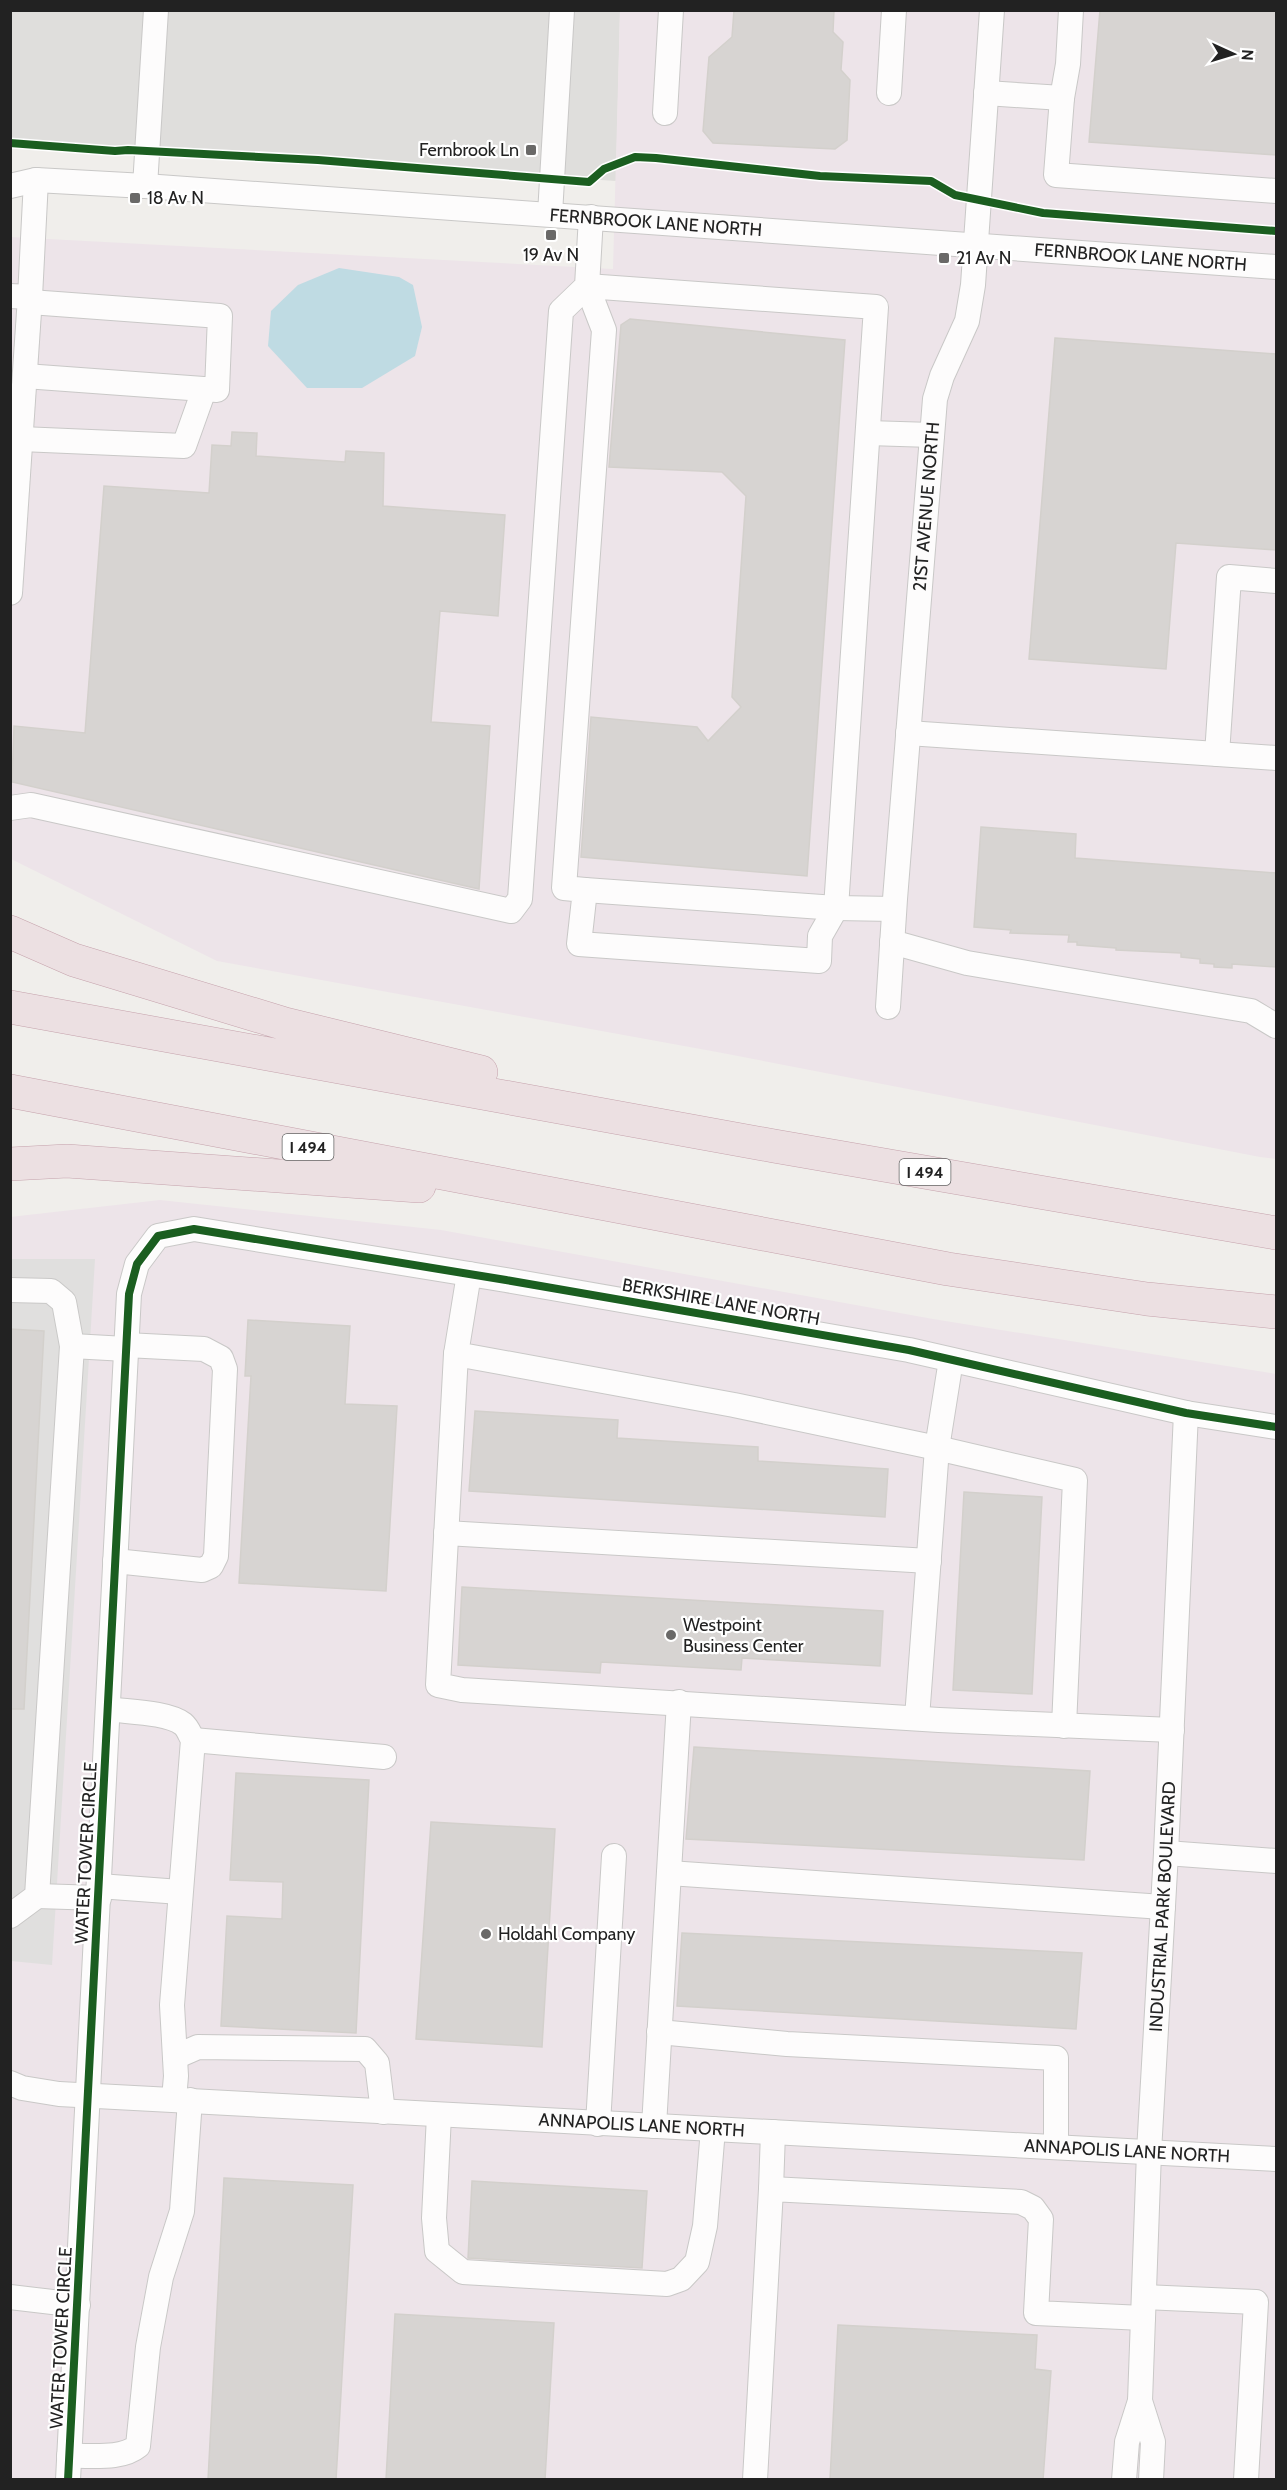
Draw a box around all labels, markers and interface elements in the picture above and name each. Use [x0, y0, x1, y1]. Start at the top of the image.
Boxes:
north arrow [1203, 24, 1263, 84]
text: N [1238, 49, 1257, 61]
place label: Fernbrook Ln [419, 139, 519, 161]
marker: Fernbrook Ln [524, 143, 538, 157]
place label: 18 Av N [147, 187, 204, 209]
marker: 18 Av N [128, 191, 142, 205]
street label: FERNBROOK LANE NORTH [549, 204, 763, 241]
marker: 19 Av N [544, 228, 558, 242]
street label: FERNBROOK LANE NORTH [1034, 239, 1248, 276]
place label: 19 Av N [523, 244, 579, 266]
place label: 21 Av N [956, 247, 1011, 269]
marker: 21 Av N [937, 251, 951, 265]
street label: 21ST AVENUE NORTH [909, 421, 944, 592]
road number: I 494 [282, 1134, 334, 1160]
road number: I 494 [900, 1159, 950, 1185]
street label: BERKSHIRE LANE NORTH [620, 1274, 822, 1330]
place label: Westpoint Business Center [683, 1614, 804, 1657]
marker: Westpoint Business Center [664, 1628, 678, 1642]
street label: WATER TOWER CIRCLE [70, 1761, 102, 1945]
street label: INDUSTRIAL PARK BOULEVARD [1145, 1781, 1180, 2033]
place label: Holdahl Company [498, 1923, 635, 1945]
marker: Holdahl Company [479, 1927, 493, 1941]
street label: ANNAPOLIS LANE NORTH [538, 2109, 745, 2142]
street label: ANNAPOLIS LANE NORTH [1023, 2135, 1231, 2168]
street label: WATER TOWER CIRCLE [45, 2246, 77, 2430]

